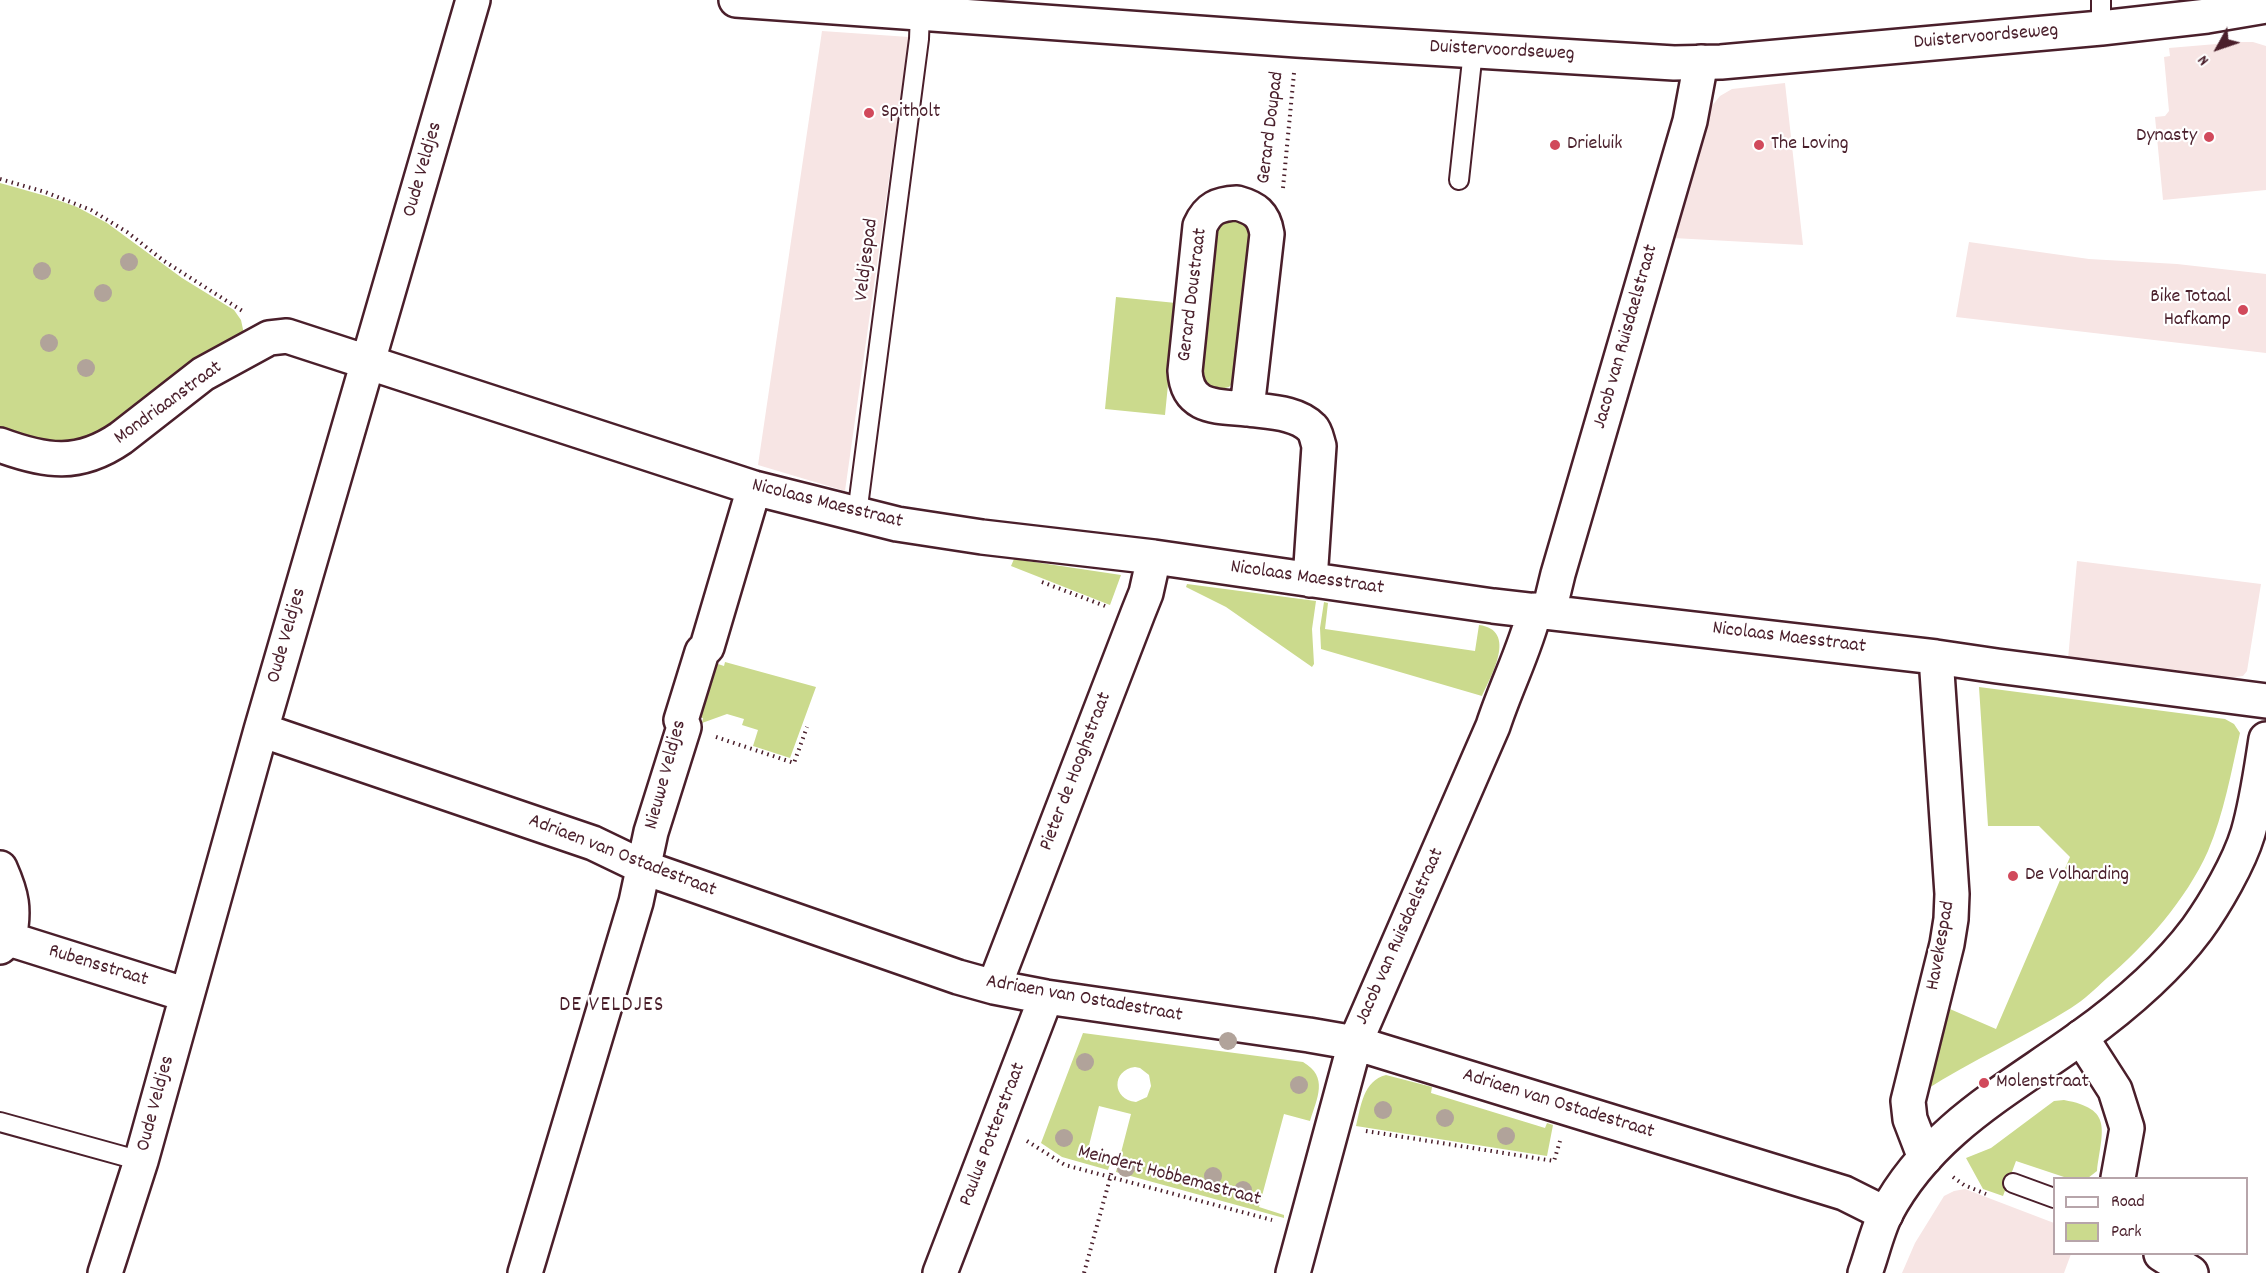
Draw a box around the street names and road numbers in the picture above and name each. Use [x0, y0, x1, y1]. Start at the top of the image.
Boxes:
street label: Duistervoordseweg [1913, 20, 2059, 56]
street label: Duistervoordseweg [1429, 36, 1575, 68]
street label: Gerard Doupad [1253, 71, 1291, 185]
street label: Oude Veldjes [399, 120, 449, 220]
street label: Veldjespad [851, 217, 885, 303]
street label: Gerard Doustraat [1174, 227, 1214, 363]
street label: Jacob van Ruisdaelstraat [1589, 242, 1665, 432]
street label: Mondriaanstraat [110, 357, 228, 451]
street label: Nicolaas Maesstraat [749, 475, 905, 535]
street label: Nicolaas Maesstraat [1229, 556, 1385, 602]
street label: Oude Veldjes [263, 586, 313, 686]
street label: Nicolaas Maesstraat [1711, 618, 1867, 660]
street label: Pieter de Hooghstraat [1036, 689, 1118, 855]
street label: Nieuwe Veldjes [641, 718, 693, 832]
street label: Adriaen van Ostadestraat [525, 810, 719, 904]
street label: Jacob van Ruisdaelstraat [1351, 845, 1451, 1029]
street label: Havekespad [1922, 900, 1962, 992]
street label: Rubensstraat [45, 940, 151, 994]
street label: Adriaen van Ostadestraat [984, 971, 1184, 1029]
street label: Oude Veldjes [133, 1054, 181, 1154]
street label: Paulus Potterstraat [956, 1060, 1032, 1210]
street label: Adriaen van Ostadestraat [1459, 1064, 1657, 1146]
street label: Meindert Hobbemastraat [1075, 1141, 1263, 1213]

